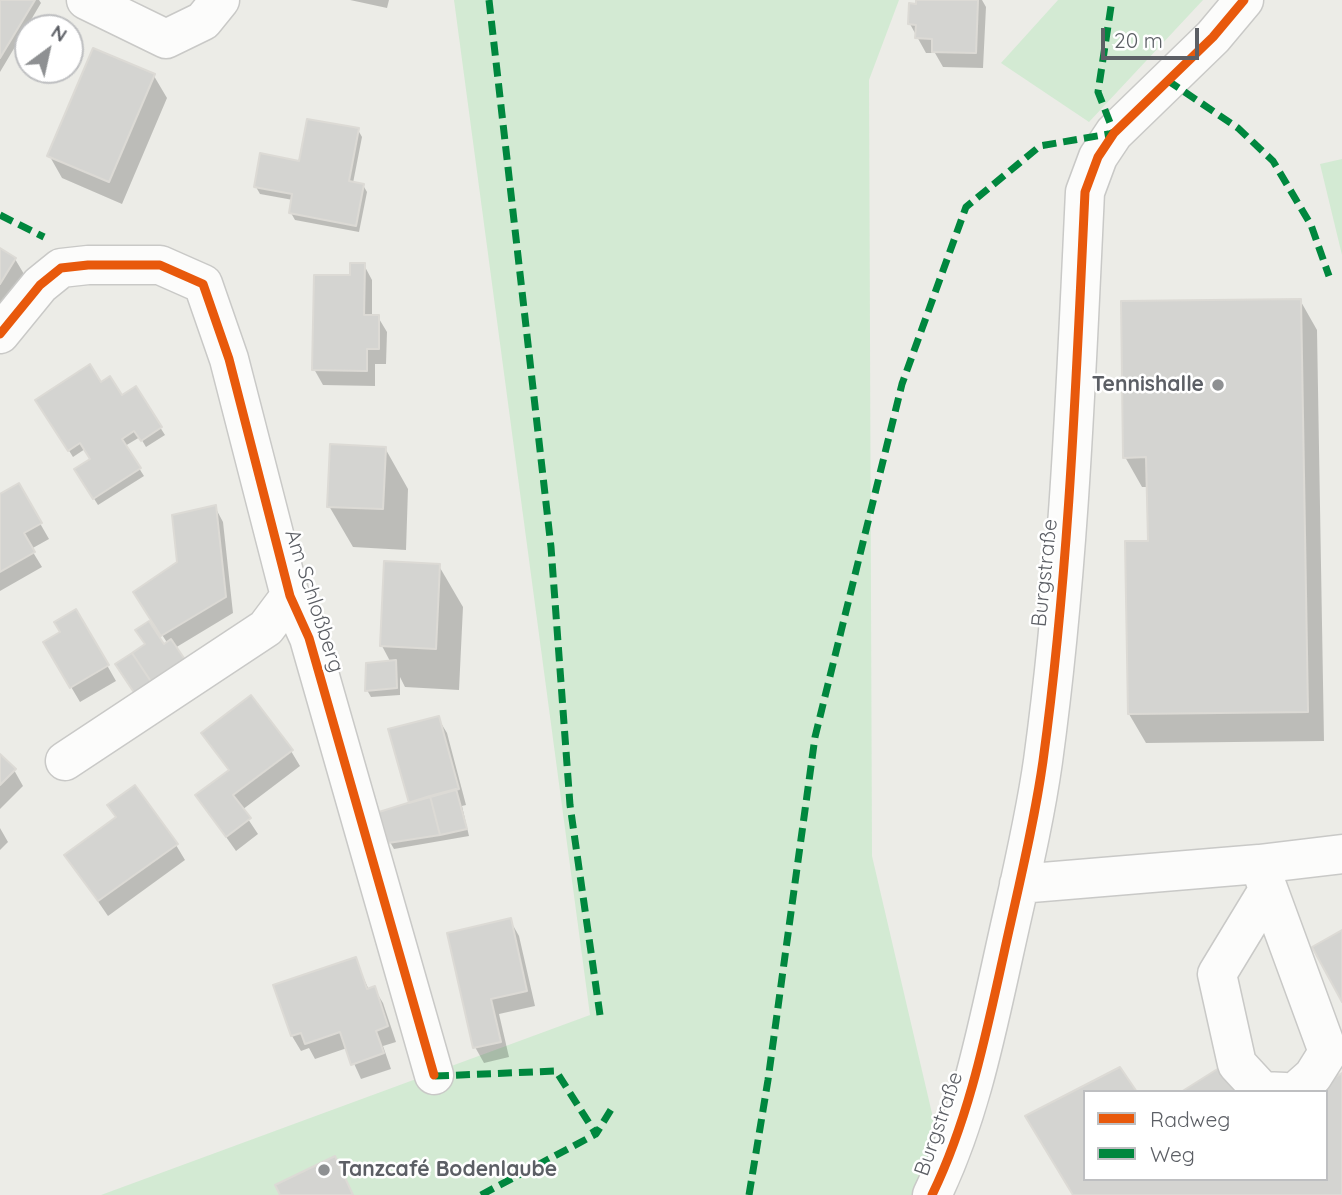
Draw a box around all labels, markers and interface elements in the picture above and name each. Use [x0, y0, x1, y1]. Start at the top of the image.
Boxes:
north arrow [14, 14, 84, 84]
scale bar [1104, 14, 1202, 58]
text: N [47, 19, 72, 47]
text: 20 m [1114, 27, 1163, 53]
place label: Tennishalle [1092, 372, 1204, 398]
marker: Tennishalle [1210, 377, 1226, 393]
street label: Burgstraße [1027, 518, 1063, 628]
street label: Am Schloßberg [279, 526, 349, 676]
street label: Burgstraße [909, 1069, 969, 1179]
legend [1083, 1090, 1328, 1181]
text: Radweg [1150, 1106, 1230, 1132]
text: Weg [1150, 1141, 1195, 1167]
place label: Tanzcafé Bodenlaube [338, 1157, 557, 1183]
marker: Tanzcafé Bodenlaube [316, 1162, 332, 1178]

